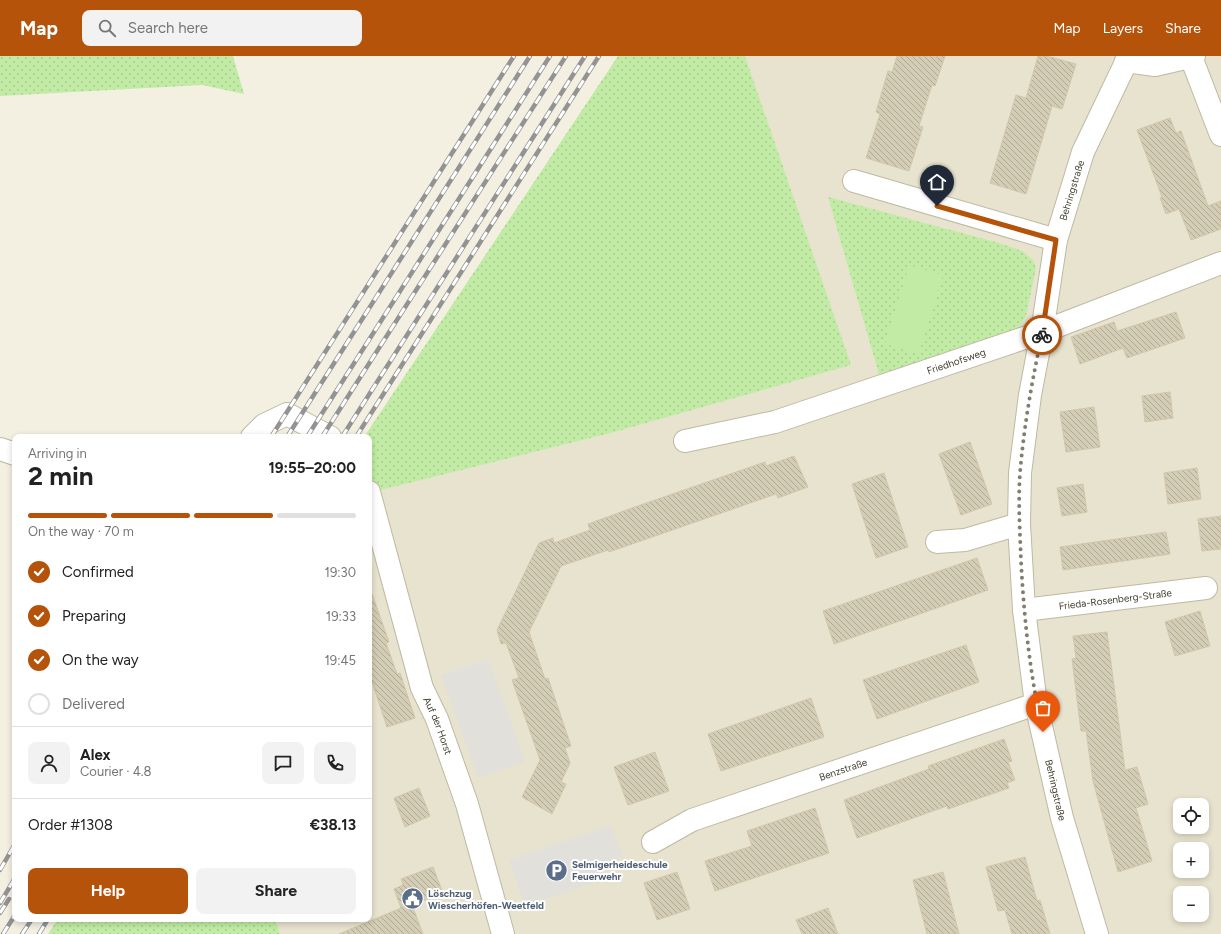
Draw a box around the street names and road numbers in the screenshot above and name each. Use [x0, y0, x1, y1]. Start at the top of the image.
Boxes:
street label: Behringstraße [1056, 158, 1087, 222]
street label: Friedhofsweg [925, 345, 987, 377]
street label: Frieda-Rosenberg-Straße [1058, 586, 1173, 613]
street label: Auf der Horst [420, 695, 455, 756]
street label: Benzstraße [817, 755, 869, 784]
street label: Behringstraße [1042, 758, 1069, 822]

